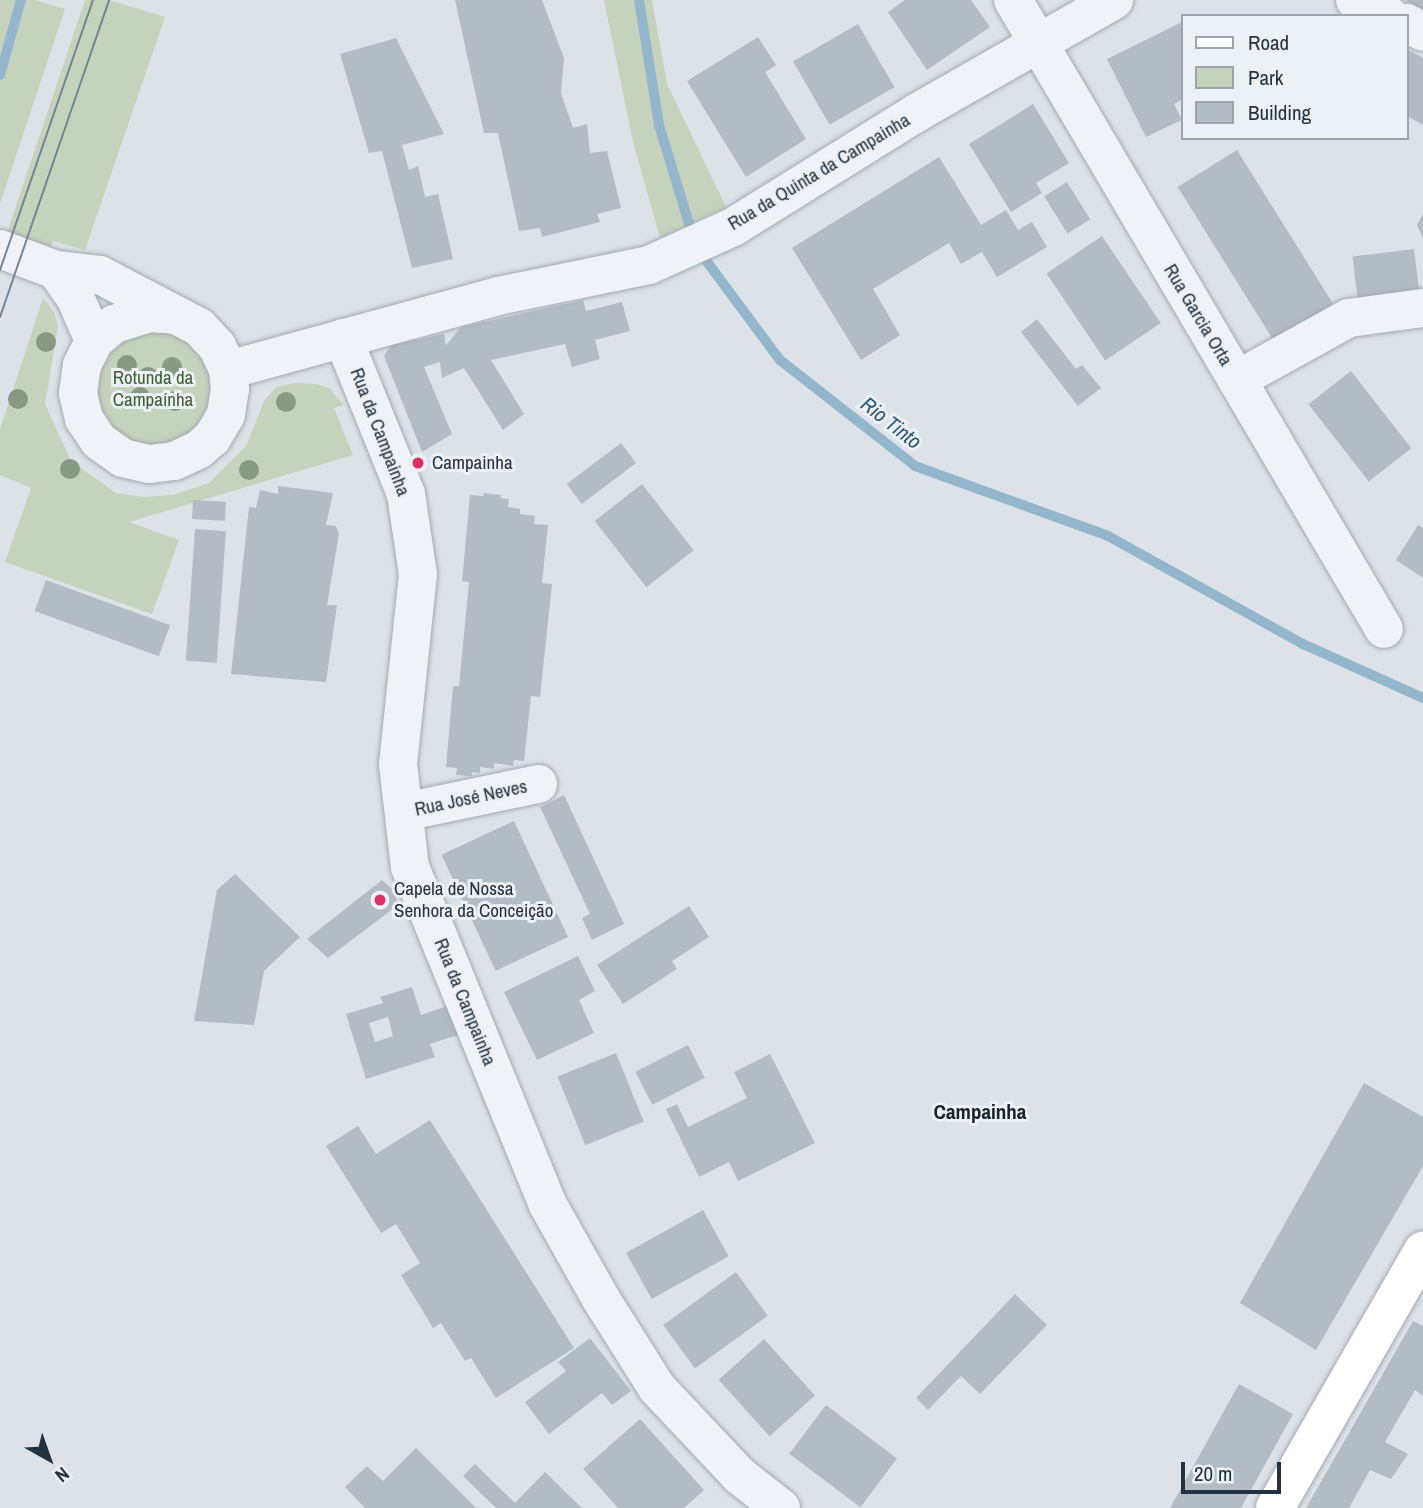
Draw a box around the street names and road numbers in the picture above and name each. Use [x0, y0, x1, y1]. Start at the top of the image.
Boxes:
street label: Rua da Quinta da Campainha [724, 109, 914, 235]
street label: Rua Garcia Orta [1159, 260, 1237, 370]
street label: Rua da Campainha [345, 365, 415, 499]
street label: Rua José Neves [413, 775, 529, 821]
street label: Rua da Campainha [429, 935, 501, 1069]

